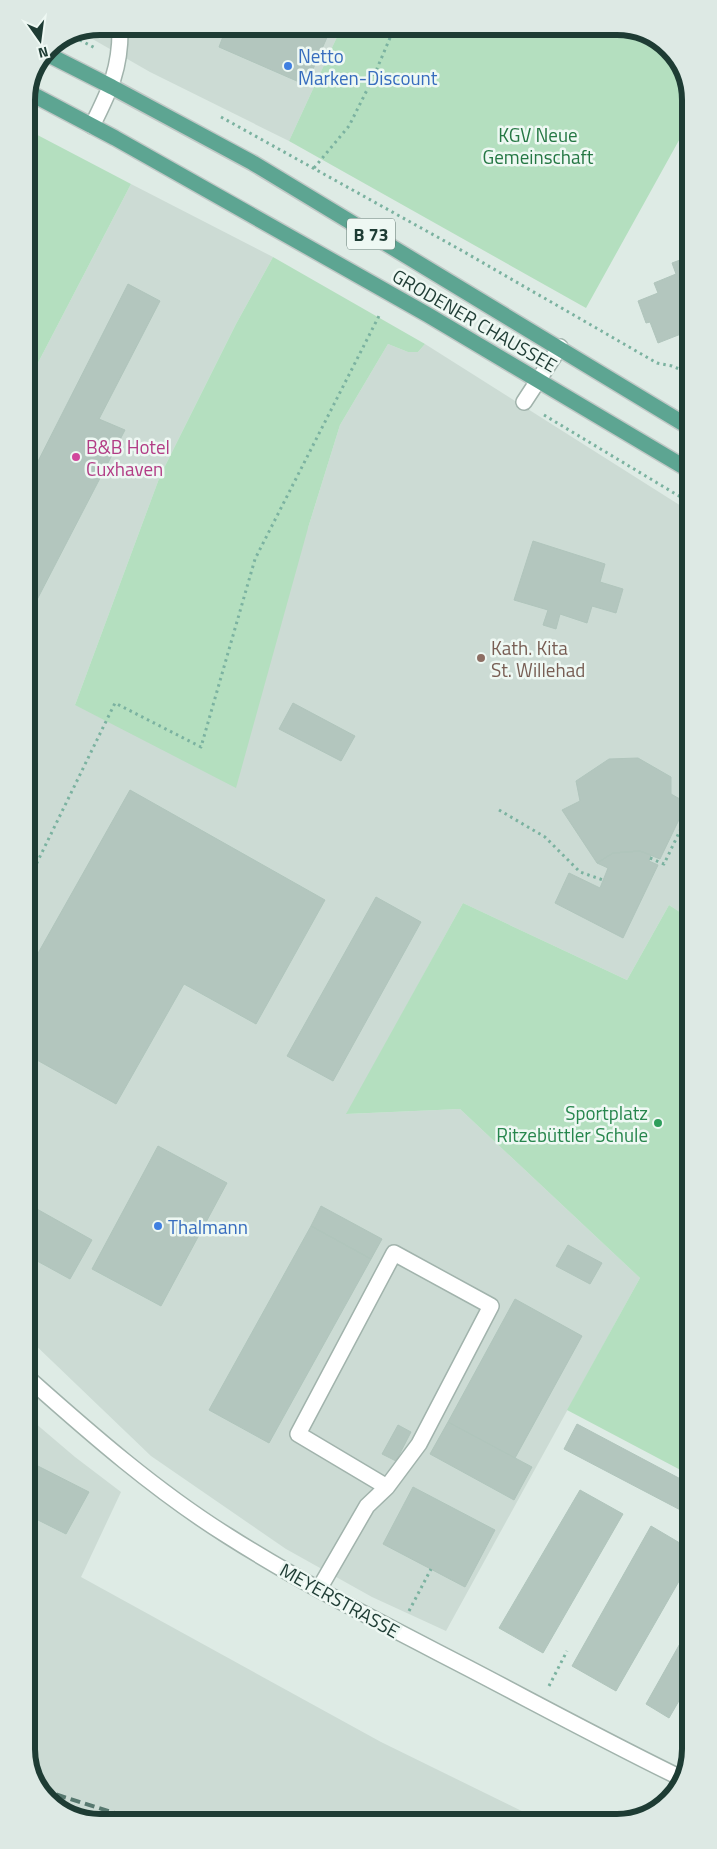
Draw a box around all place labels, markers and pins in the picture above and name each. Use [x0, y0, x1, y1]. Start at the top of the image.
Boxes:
place label: Netto Marken-Discount [298, 41, 438, 92]
marker: Netto Marken-Discount [282, 60, 294, 72]
place label: B&B Hotel Cuxhaven [86, 432, 170, 483]
marker: B&B Hotel Cuxhaven [70, 451, 82, 463]
place label: Kath. Kita St. Willehad [491, 633, 585, 684]
marker: Kath. Kita St. Willehad [475, 652, 487, 664]
place label: Sportplatz Ritzebüttler Schule [496, 1098, 648, 1149]
marker: Sportplatz Ritzebüttler Schule [652, 1117, 664, 1129]
place label: Thalmann [168, 1212, 248, 1241]
marker: Thalmann [152, 1220, 164, 1232]

